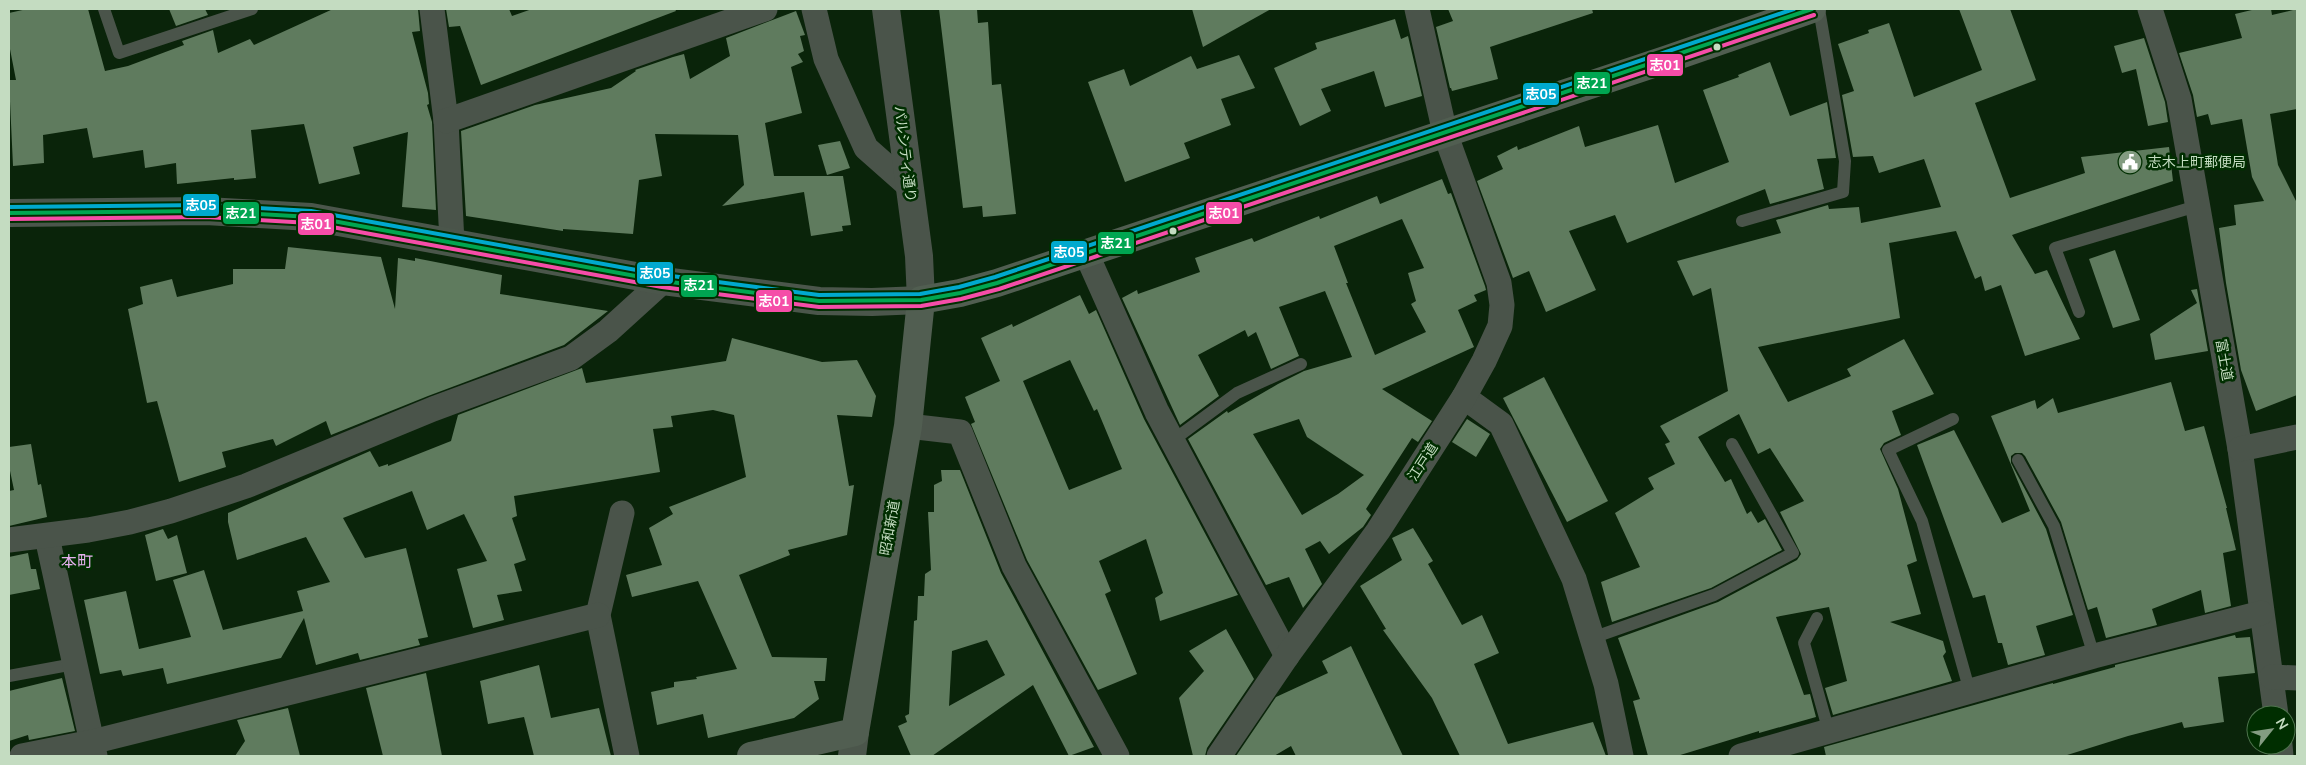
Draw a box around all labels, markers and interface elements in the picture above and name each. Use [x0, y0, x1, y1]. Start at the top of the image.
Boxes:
unlabelled marker [1712, 42, 1722, 52]
line badge: 志01 [1646, 53, 1684, 77]
text: 志01 [1650, 56, 1680, 75]
line badge: 志21 [1573, 71, 1611, 95]
text: 志21 [1577, 74, 1607, 93]
line badge: 志05 [1522, 82, 1560, 106]
text: 志05 [1526, 85, 1556, 104]
street label: パルシティ通り [890, 105, 920, 203]
public building icon: 志木上町郵便局 [2117, 149, 2143, 175]
place label: 志木上町郵便局 [2148, 153, 2246, 172]
line badge: 志05 [182, 193, 220, 217]
text: 志05 [186, 196, 216, 215]
line badge: 志21 [222, 201, 260, 225]
line badge: 志01 [1205, 201, 1243, 225]
text: 志21 [226, 204, 256, 223]
text: 志01 [1209, 204, 1239, 223]
line badge: 志01 [297, 212, 335, 236]
text: 志01 [301, 215, 331, 234]
unlabelled marker [1168, 226, 1178, 236]
line badge: 志21 [1097, 231, 1135, 255]
text: 志21 [1101, 234, 1131, 253]
line badge: 志05 [1050, 240, 1088, 264]
text: 志05 [1054, 243, 1084, 262]
line badge: 志05 [636, 261, 674, 285]
text: 志05 [640, 264, 670, 283]
line badge: 志21 [680, 274, 718, 298]
text: 志21 [684, 276, 714, 295]
line badge: 志01 [755, 289, 793, 313]
text: 志01 [759, 292, 789, 311]
street label: 富士道 [2211, 338, 2237, 382]
street label: 江戸道 [1404, 439, 1442, 485]
street label: 昭和新道 [876, 499, 904, 557]
district label: 本町 [61, 551, 93, 573]
north arrow [2246, 705, 2296, 755]
text: N [2271, 714, 2293, 733]

